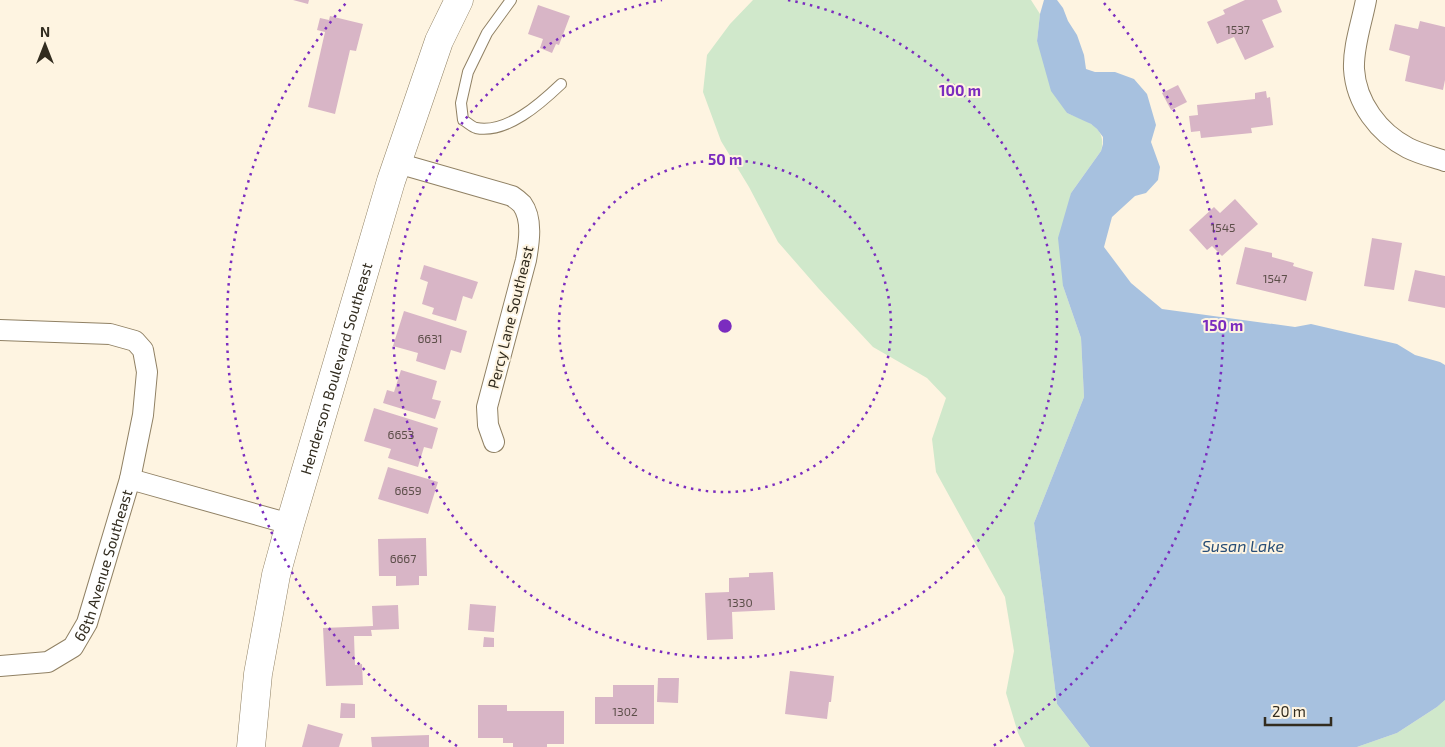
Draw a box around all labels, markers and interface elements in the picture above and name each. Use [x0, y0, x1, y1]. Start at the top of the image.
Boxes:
north arrow [20, 20, 70, 70]
house number: 1537 [1226, 22, 1250, 36]
text: N [40, 23, 50, 40]
text: 100 m [939, 81, 981, 99]
text: 50 m [708, 150, 742, 168]
house number: 1545 [1210, 220, 1236, 234]
street label: Percy Lane Southeast [484, 243, 537, 390]
street label: Henderson Boulevard Southeast [296, 260, 376, 477]
house number: 1547 [1263, 271, 1287, 285]
text: 150 m [1203, 316, 1243, 334]
centre of rings [716, 317, 734, 335]
house number: 6631 [417, 331, 443, 345]
house number: 6653 [388, 427, 414, 441]
house number: 6659 [394, 483, 422, 497]
street label: 68th Avenue Southeast [69, 487, 136, 644]
water label: Susan Lake [1202, 536, 1285, 555]
house number: 6667 [390, 551, 416, 565]
house number: 1330 [727, 595, 753, 609]
scale bar [1265, 694, 1331, 726]
text: 20 m [1272, 702, 1306, 720]
house number: 1302 [612, 704, 638, 718]

